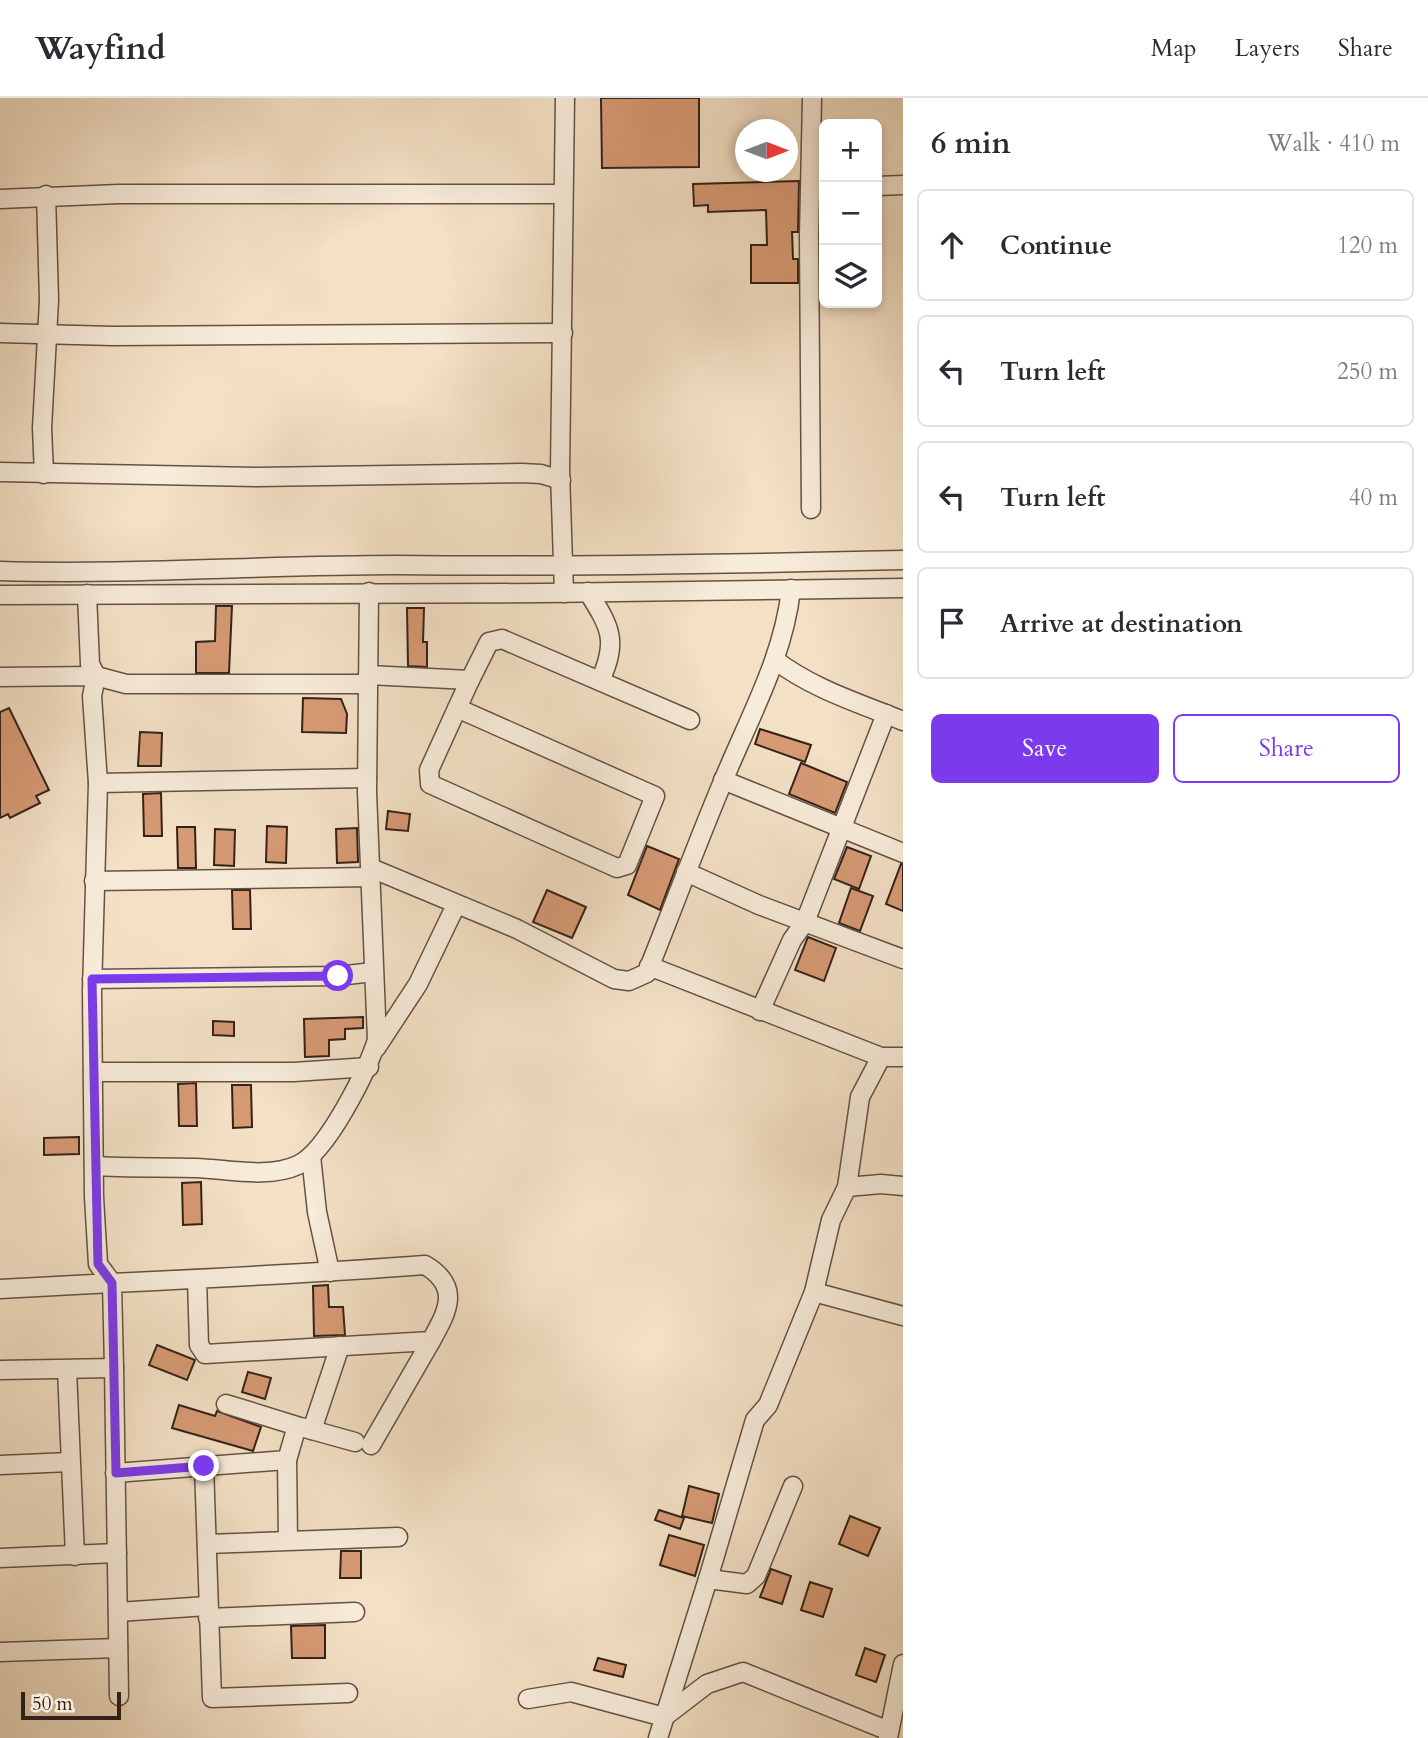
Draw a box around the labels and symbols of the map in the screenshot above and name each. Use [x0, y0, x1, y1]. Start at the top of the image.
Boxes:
north arrow [735, 119, 798, 182]
route start [322, 960, 353, 991]
route end [188, 1450, 219, 1481]
scale bar [21, 1689, 121, 1721]

